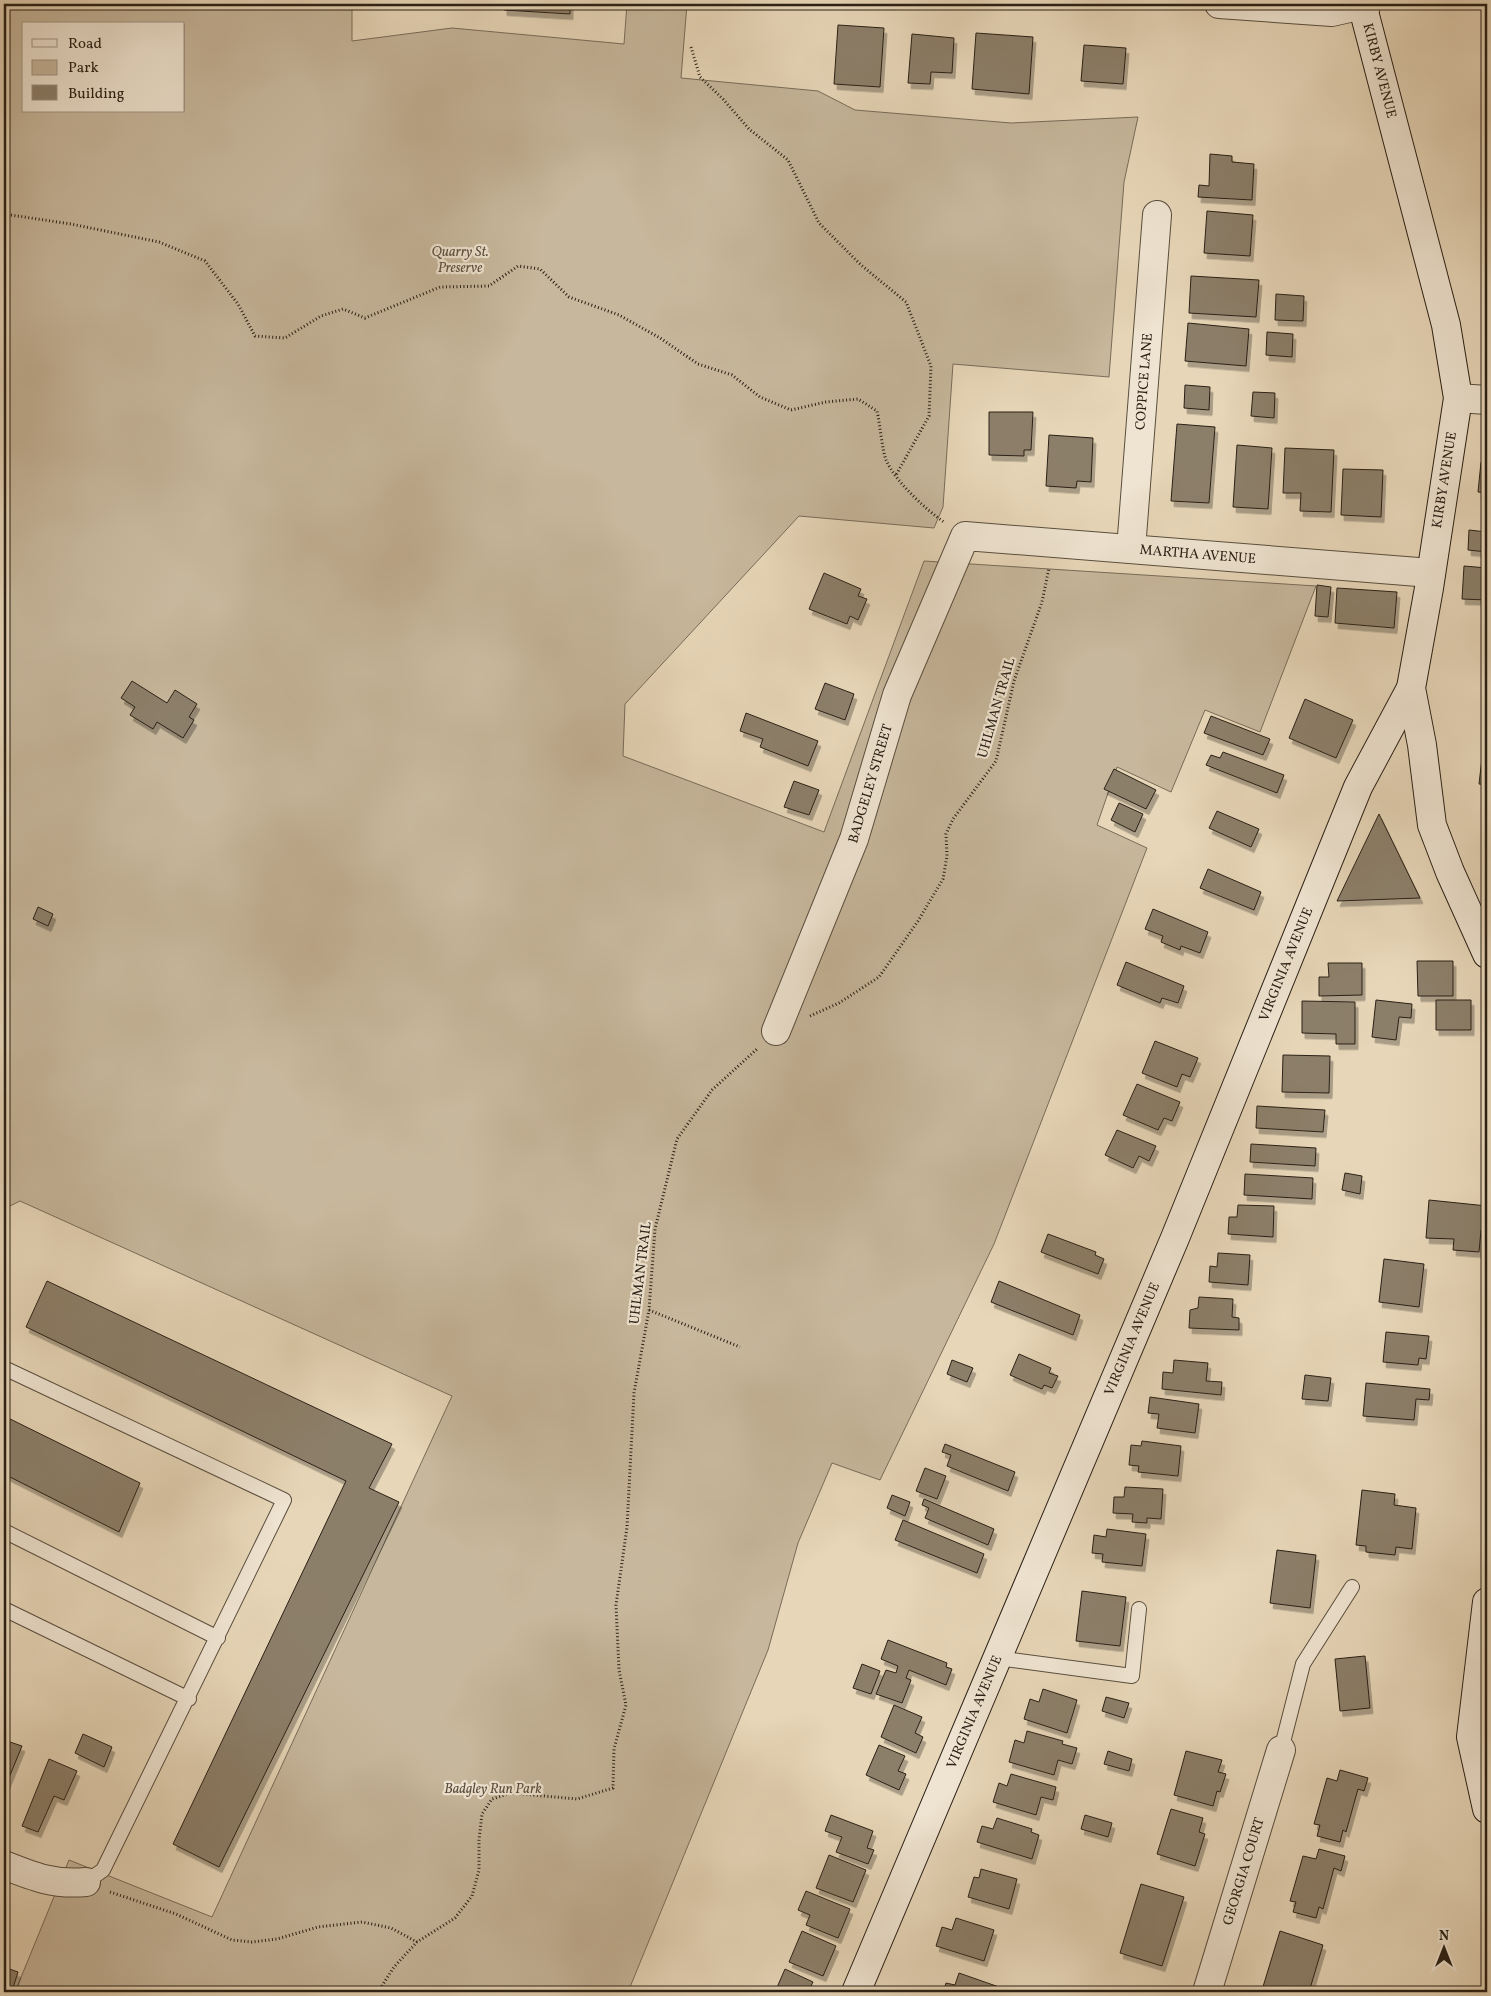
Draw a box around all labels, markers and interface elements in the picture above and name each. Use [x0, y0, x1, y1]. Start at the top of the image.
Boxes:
street label: KIRBY AVENUE [1358, 21, 1401, 120]
legend [22, 22, 185, 112]
text: Road [68, 34, 102, 55]
text: Park [68, 58, 99, 79]
text: Building [68, 84, 125, 105]
park label: Quarry St. Preserve [431, 243, 489, 278]
street label: COPPICE LANE [1131, 332, 1157, 431]
street label: KIRBY AVENUE [1428, 430, 1462, 530]
street label: MARTHA AVENUE [1139, 540, 1257, 569]
street label: UHLMAN TRAIL [974, 655, 1020, 760]
street label: BADGELEY STREET [844, 722, 897, 846]
street label: VIRGINIA AVENUE [1254, 905, 1318, 1024]
street label: UHLMAN TRAIL [625, 1220, 657, 1326]
street label: VIRGINIA AVENUE [1100, 1279, 1165, 1399]
street label: VIRGINIA AVENUE [942, 1652, 1007, 1772]
park label: Badgley Run Park [444, 1780, 542, 1799]
street label: GEORGIA COURT [1218, 1815, 1269, 1928]
north arrow [1418, 1924, 1468, 1974]
text: N [1439, 1927, 1449, 1946]

